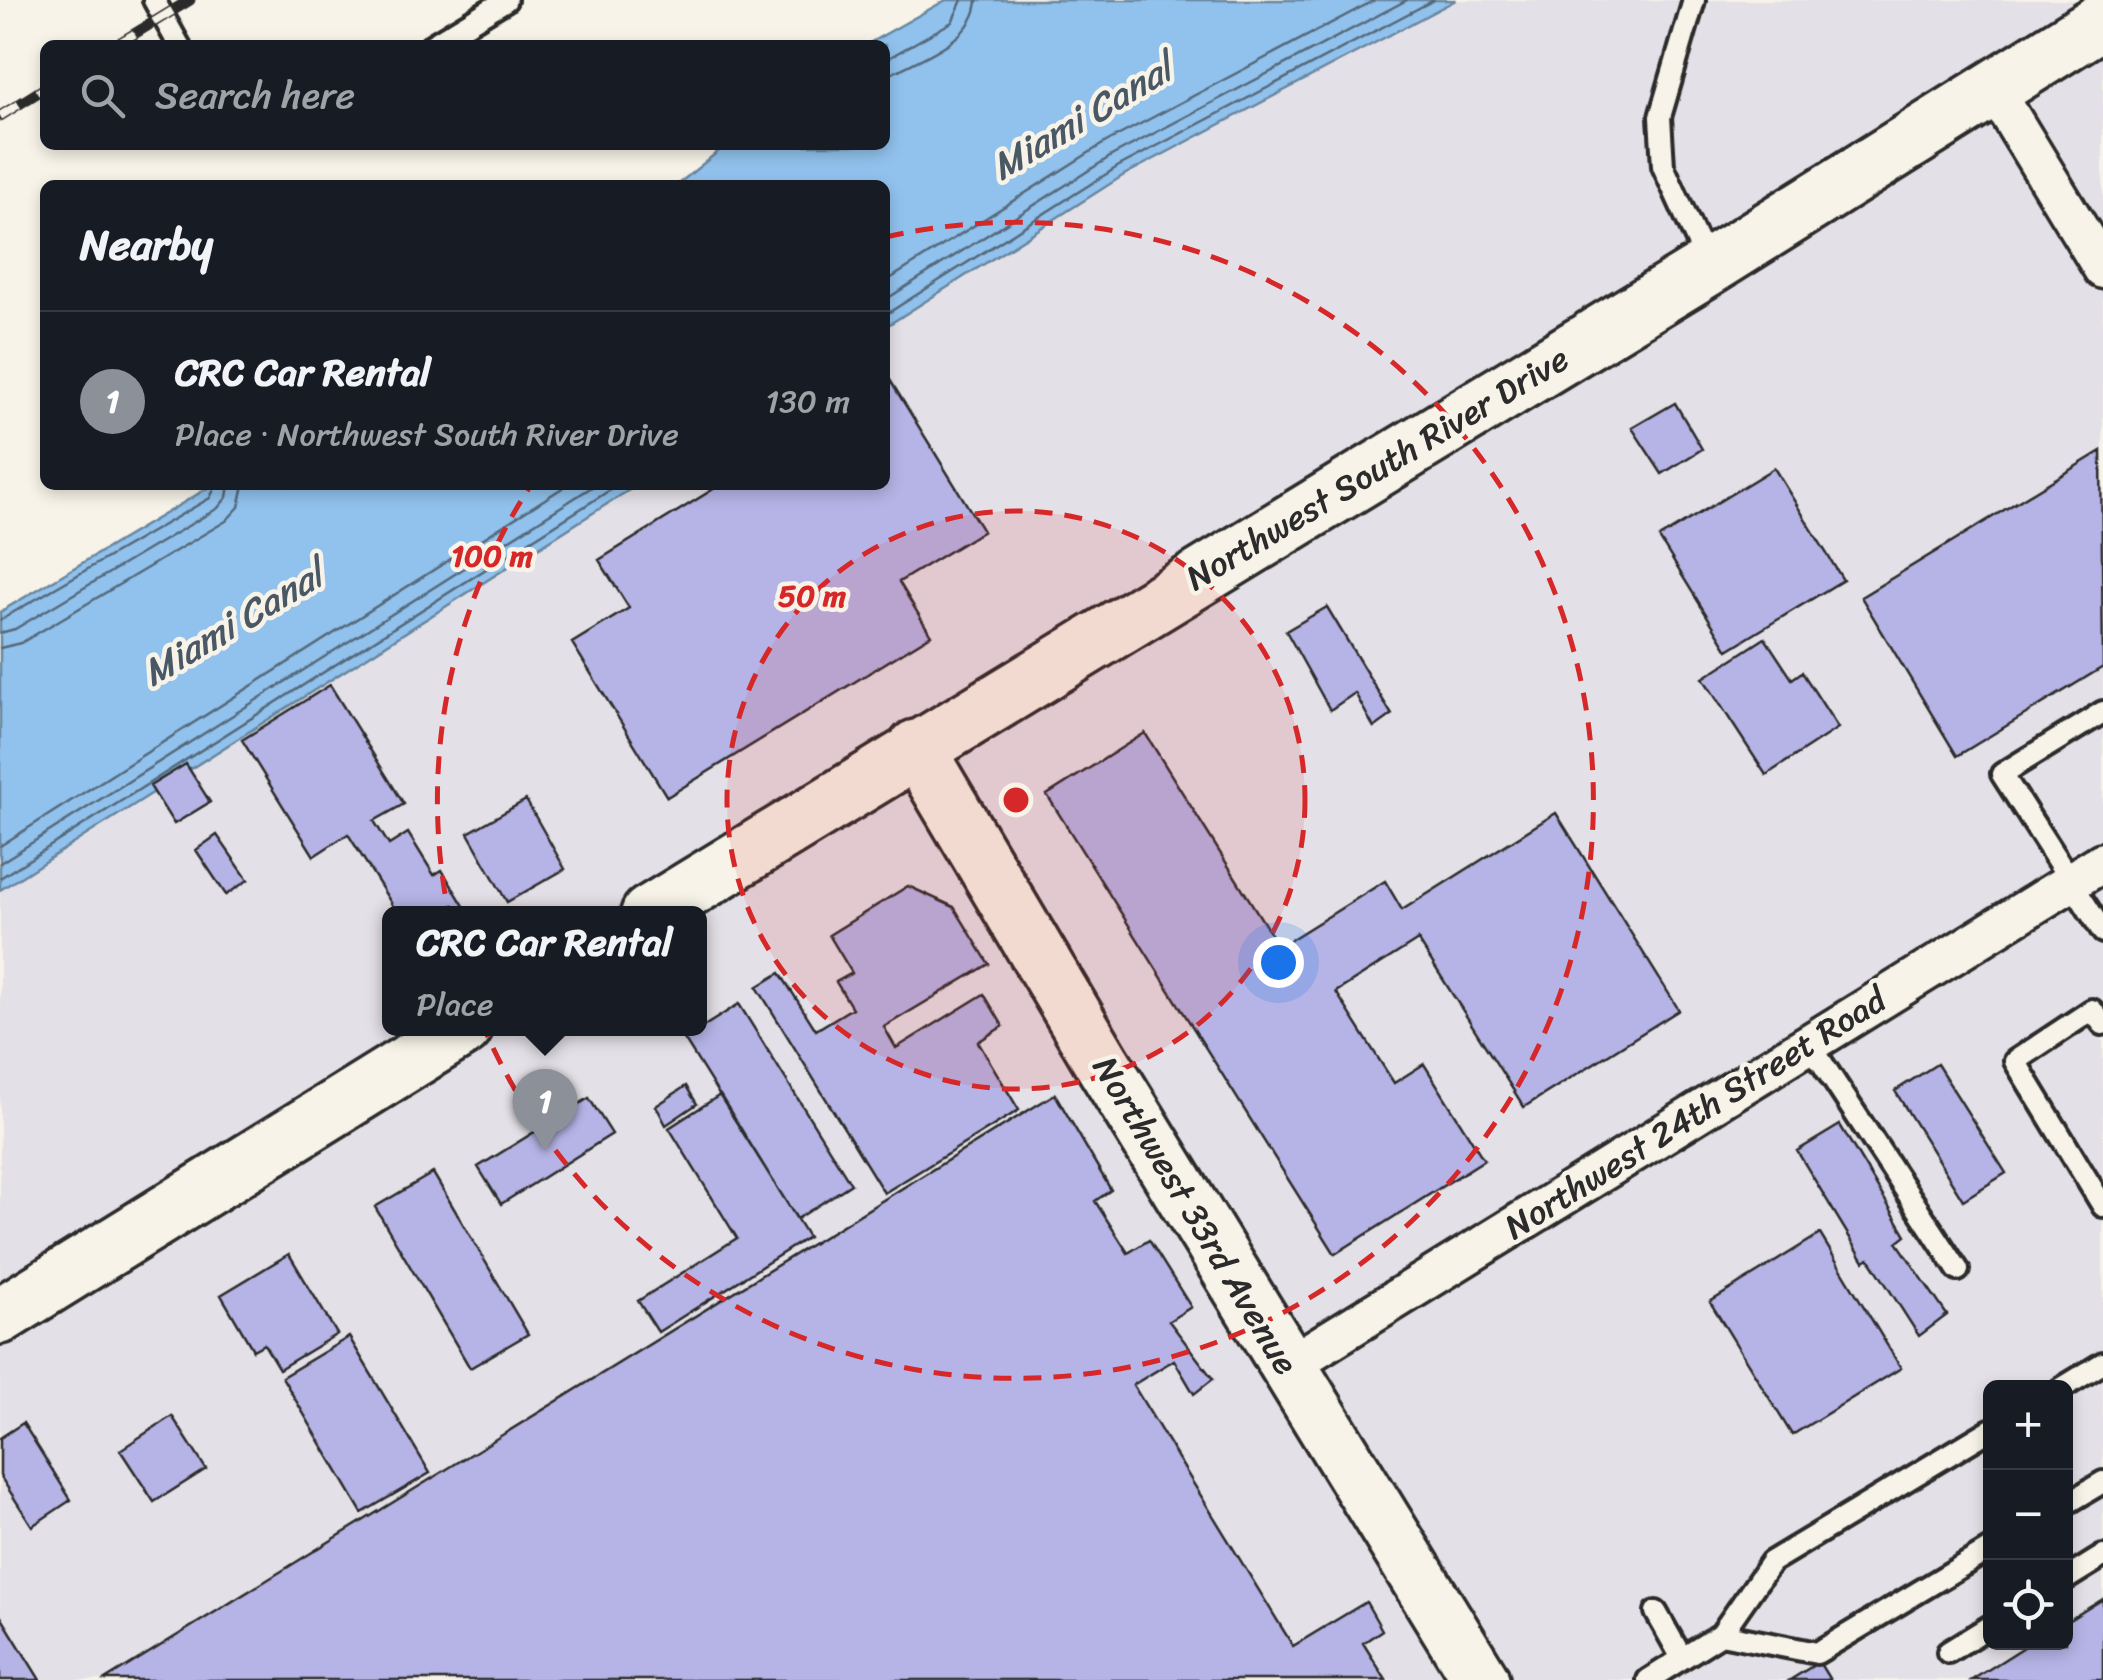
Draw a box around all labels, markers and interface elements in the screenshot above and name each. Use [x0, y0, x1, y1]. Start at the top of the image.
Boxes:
water label: Miami Canal [978, 33, 1193, 199]
search box [40, 40, 890, 150]
text: Search here [155, 62, 355, 129]
icon: search [75, 68, 130, 123]
text: Nearby [80, 208, 213, 282]
street label: Northwest South River Drive [1173, 328, 1581, 608]
text: CRC Car Rental [175, 339, 431, 406]
text: 1 [106, 373, 119, 430]
text: 130 m [766, 373, 850, 430]
text: Place · Northwest South River Drive [175, 406, 679, 463]
text: 100 m [451, 529, 533, 583]
water label: Miami Canal [129, 539, 344, 705]
text: 50 m [778, 569, 846, 623]
centre of rings [998, 782, 1034, 818]
popup [382, 906, 707, 1036]
text: CRC Car Rental [417, 909, 672, 976]
your location [1253, 937, 1304, 988]
street label: Northwest 24th Street Road [1491, 968, 1901, 1256]
text: Place [417, 976, 494, 1033]
street label: Northwest 33rd Avenue [1076, 1043, 1316, 1387]
pin: 1 [512, 1068, 578, 1151]
map controls [1983, 1380, 2073, 1650]
button: + [1983, 1380, 2073, 1470]
button: − [1983, 1470, 2073, 1560]
button: locate [1983, 1560, 2073, 1650]

